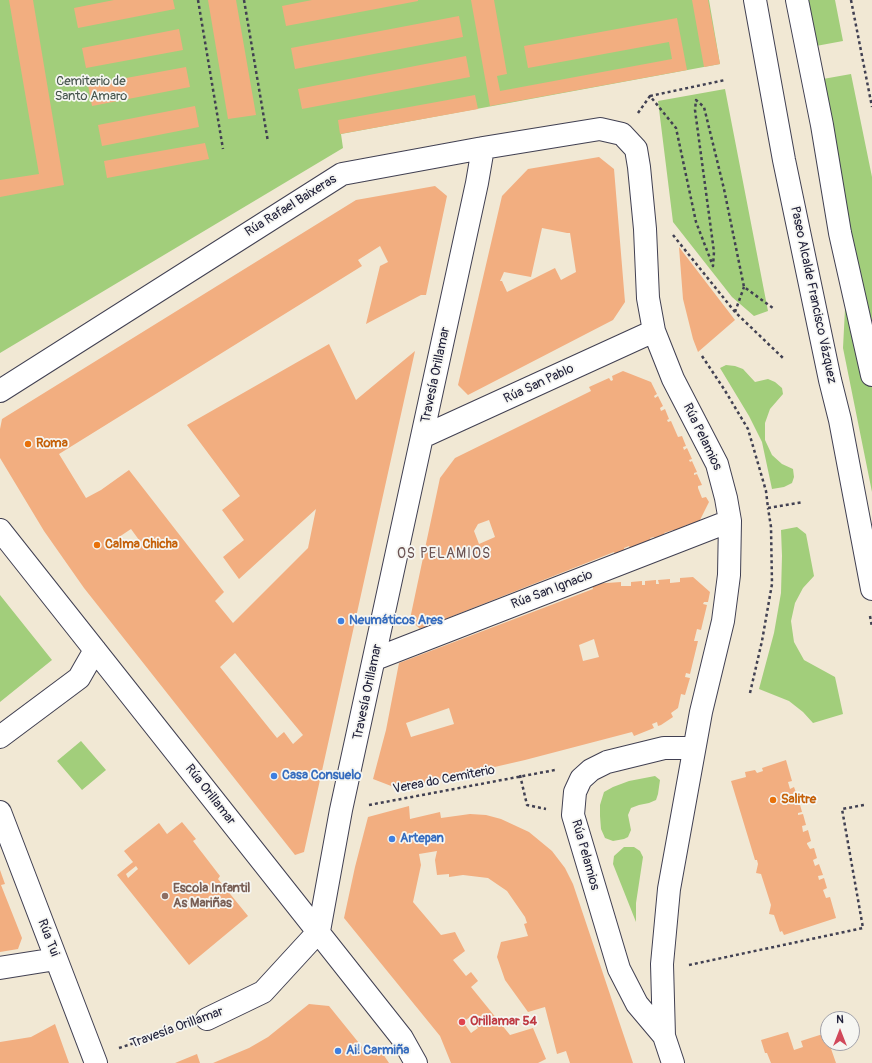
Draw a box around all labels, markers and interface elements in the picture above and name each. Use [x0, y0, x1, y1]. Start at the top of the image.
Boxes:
park label: Cemiterio de Santo Amaro [55, 74, 127, 105]
street label: Rúa Rafael Baixeras [242, 172, 340, 240]
street label: Paseo Alcalde Francisco Vázquez [787, 205, 839, 385]
street label: Travesía Orillamar [418, 326, 454, 424]
street label: Rúa San Pablo [501, 361, 577, 407]
street label: Rúa Pelamios [679, 401, 725, 473]
place label: Roma [36, 436, 68, 452]
marker: Roma [23, 439, 33, 449]
place label: Calma Chicha [105, 537, 178, 553]
marker: Calma Chicha [92, 540, 102, 550]
district label: OS PELAMIOS [397, 546, 491, 562]
street label: Rúa San Ignacio [509, 567, 595, 613]
place label: Neumáticos Ares [349, 613, 443, 629]
marker: Neumáticos Ares [336, 616, 346, 626]
street label: Travesía Orillamar [350, 643, 386, 741]
street label: Rúa Orillamar [181, 762, 239, 828]
street label: Verea do Cemiterio [392, 762, 496, 798]
place label: Casa Consuelo [282, 768, 361, 784]
marker: Casa Consuelo [269, 771, 279, 781]
place label: Salitre [781, 792, 816, 808]
marker: Salitre [768, 795, 778, 805]
street label: Rúa Pelamios [568, 818, 602, 892]
place label: Artepan [400, 831, 444, 847]
marker: Artepan [387, 834, 397, 844]
place label: Escola Infantil As Mariñas [173, 881, 250, 912]
marker: Escola Infantil As Mariñas [160, 891, 170, 901]
street label: Rúa Tui [34, 917, 62, 959]
street label: Travesía Orillamar [128, 1004, 226, 1052]
north arrow [820, 1011, 860, 1051]
text: N [836, 1013, 844, 1026]
place label: Orillamar 54 [470, 1014, 537, 1030]
marker: Orillamar 54 [457, 1017, 467, 1027]
place label: Ai! Carmiña [346, 1043, 409, 1059]
marker: Ai! Carmiña [333, 1046, 343, 1056]

